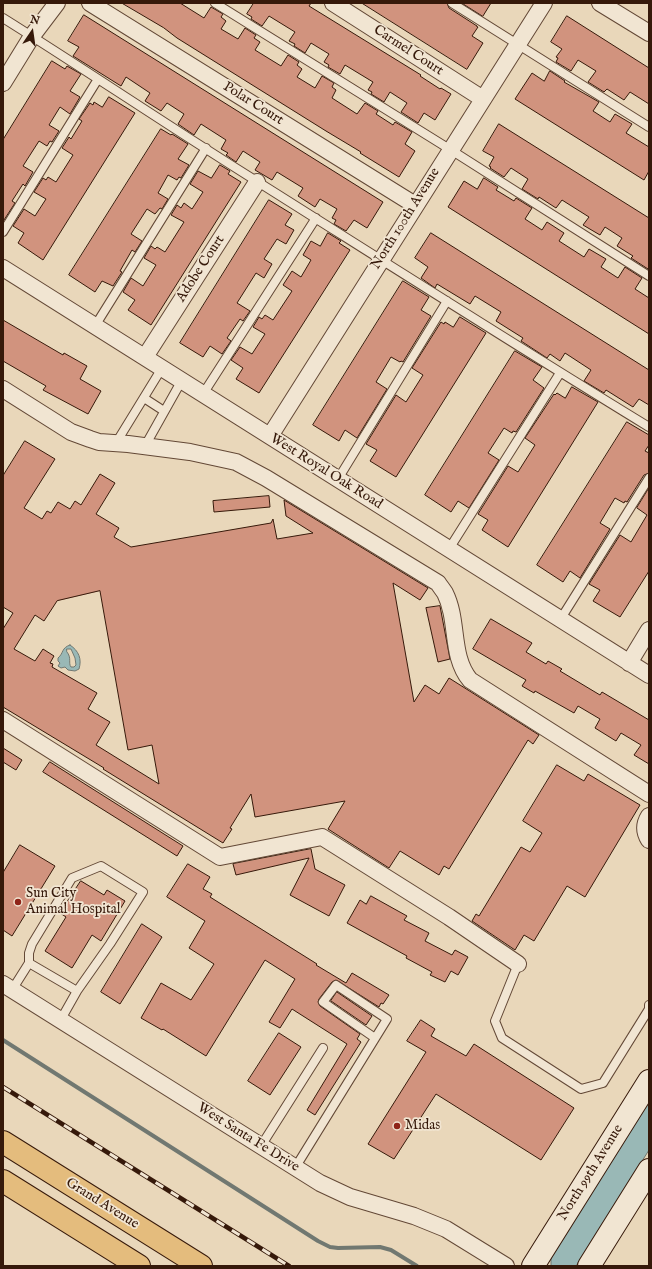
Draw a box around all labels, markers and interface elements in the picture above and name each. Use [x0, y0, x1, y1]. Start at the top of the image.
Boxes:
north arrow [12, 12, 52, 52]
text: N [28, 12, 41, 28]
street label: Carmel Court [370, 22, 446, 80]
street label: Polar Court [220, 79, 286, 129]
street label: North 100th Avenue [368, 165, 444, 273]
street label: Adobe Court [173, 232, 229, 306]
street label: West Royal Oak Road [267, 431, 385, 513]
place label: Sun City Animal Hospital [26, 886, 121, 918]
marker: Sun City Animal Hospital [13, 897, 23, 907]
street label: West Santa Fe Drive [194, 1100, 302, 1176]
place label: Midas [405, 1118, 440, 1134]
marker: Midas [392, 1121, 402, 1131]
street label: North 99th Avenue [555, 1122, 627, 1224]
street label: Grand Avenue [62, 1175, 142, 1233]

